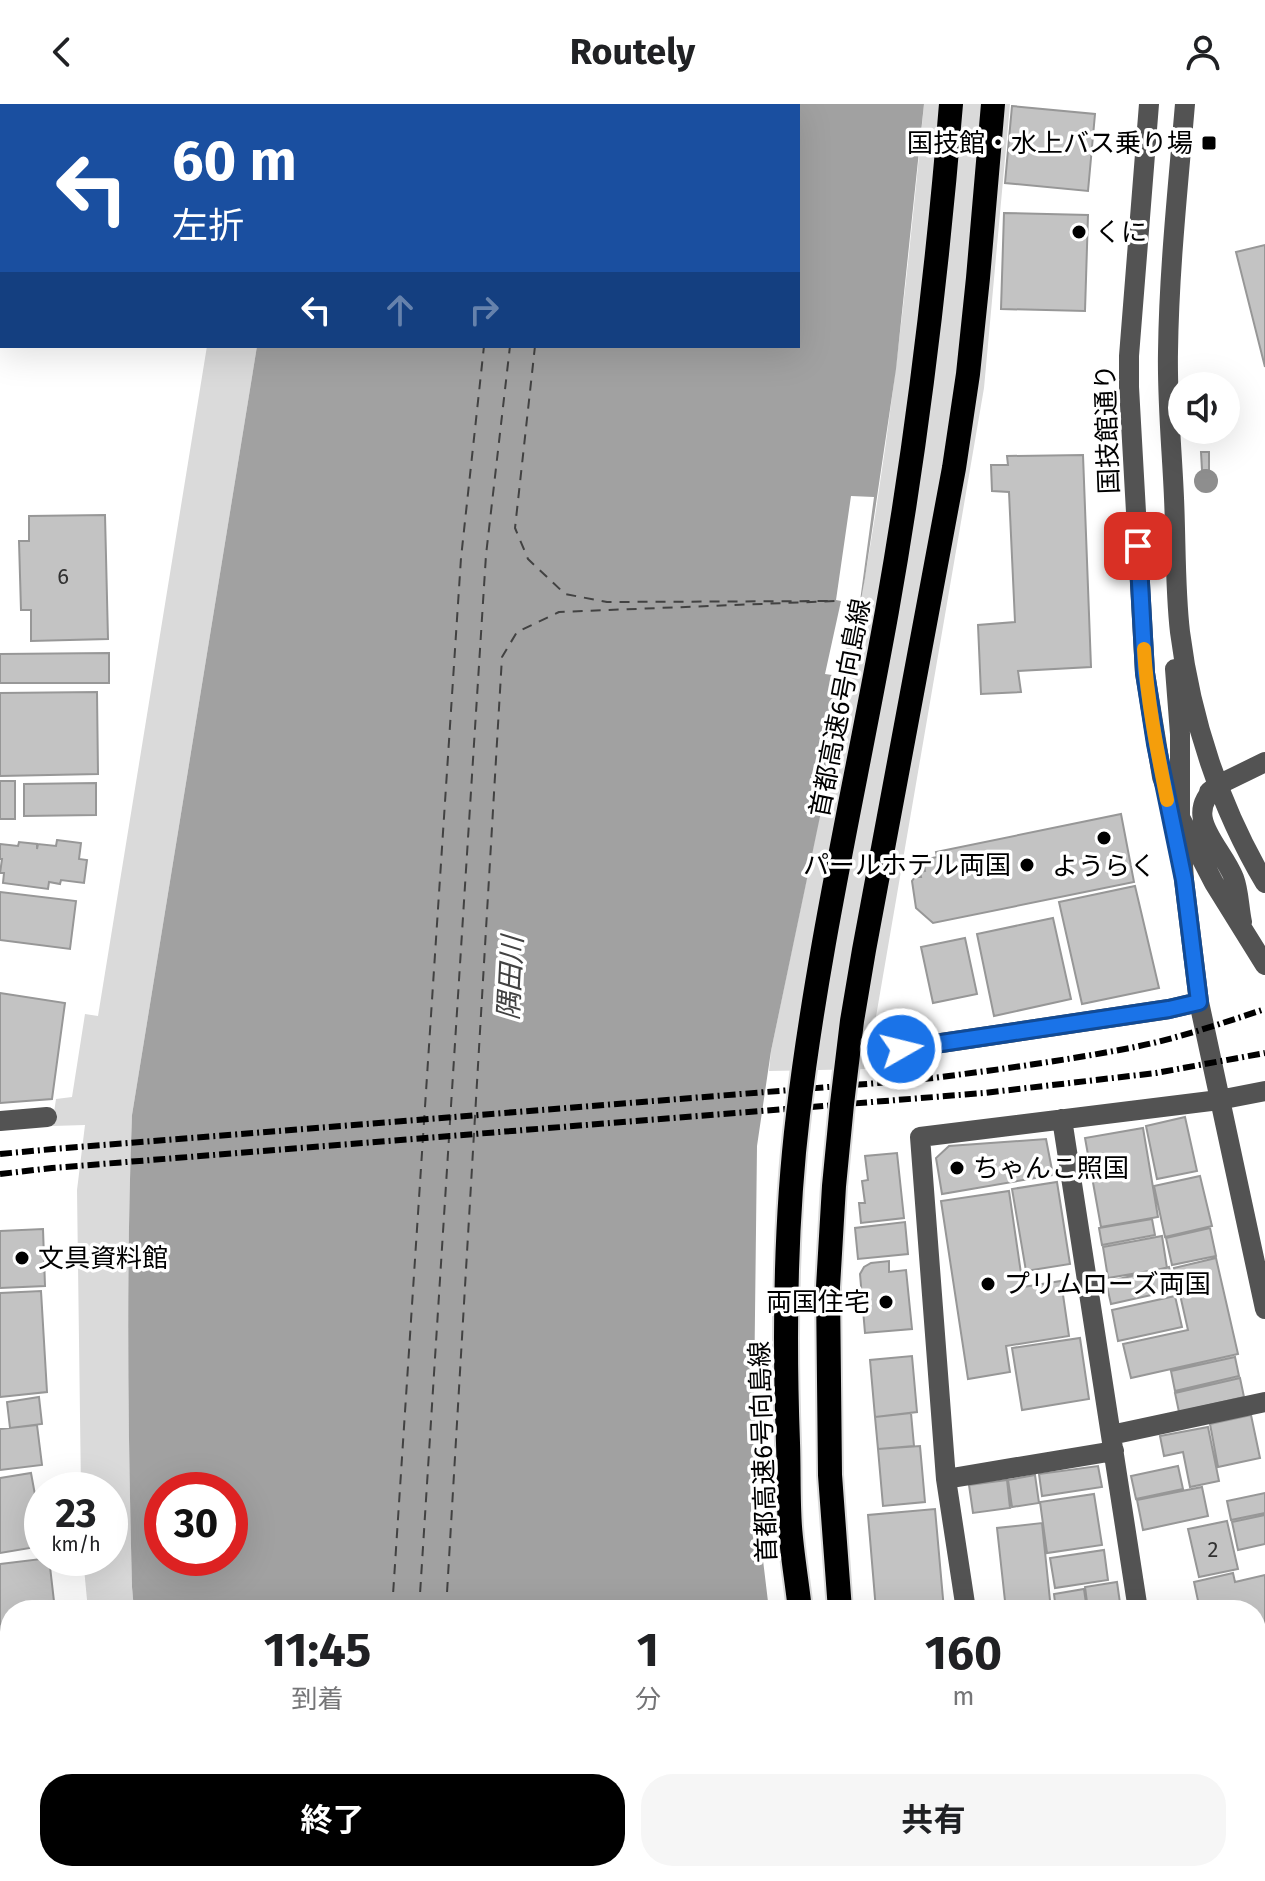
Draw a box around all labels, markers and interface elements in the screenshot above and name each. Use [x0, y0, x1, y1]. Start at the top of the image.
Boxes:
icon: back [40, 30, 84, 74]
text: Routely [570, 30, 695, 74]
icon: person [1181, 30, 1225, 74]
text: 60 m [172, 128, 297, 195]
place label: 国技館・水上バス乗り場 [907, 128, 1193, 159]
marker: 国技館・水上バス乗り場 [1200, 134, 1218, 152]
icon: left [40, 136, 144, 240]
text: 左折 [172, 204, 244, 248]
place label: くに [1095, 217, 1147, 248]
marker: くに [1070, 223, 1088, 241]
icon: left [294, 288, 338, 332]
icon: ahead [378, 288, 422, 332]
icon: right [462, 288, 506, 332]
street label: 国技館通り [1090, 363, 1125, 494]
map controls [1168, 372, 1240, 444]
button: sound [1168, 372, 1240, 444]
pin [1104, 512, 1172, 580]
icon: arrive [1116, 524, 1160, 568]
house number: 6 [57, 563, 69, 590]
street label: 首都高速6号向島線 [804, 596, 877, 820]
marker: ようらく [1095, 829, 1113, 847]
place label: パールホテル両国 [803, 850, 1011, 881]
place label: ようらく [1052, 851, 1156, 882]
marker: パールホテル両国 [1018, 856, 1036, 874]
water label: 隅田川 [492, 932, 529, 1021]
position arrow [859, 1007, 943, 1091]
place label: ちゃんこ照国 [973, 1153, 1129, 1184]
marker: ちゃんこ照国 [948, 1159, 966, 1177]
place label: 文具資料館 [38, 1243, 168, 1274]
marker: 文具資料館 [13, 1249, 31, 1267]
place label: プリムローズ両国 [1004, 1269, 1211, 1300]
marker: プリムローズ両国 [979, 1275, 997, 1293]
place label: 両国住宅 [766, 1287, 870, 1318]
marker: 両国住宅 [877, 1293, 895, 1311]
street label: 首都高速6号向島線 [744, 1341, 783, 1563]
speed limit sign: 30 [144, 1472, 248, 1576]
text: 23 [55, 1490, 97, 1538]
text: km/h [51, 1532, 101, 1556]
house number: 2 [1208, 1536, 1218, 1563]
text: 11:45 [264, 1621, 371, 1679]
text: 1 [637, 1621, 659, 1679]
text: 160 [925, 1624, 1002, 1682]
text: m [952, 1681, 975, 1712]
text: 到着 [291, 1684, 343, 1715]
text: 分 [635, 1684, 661, 1715]
button: 終了 [40, 1774, 625, 1866]
button: 共有 [641, 1774, 1226, 1866]

